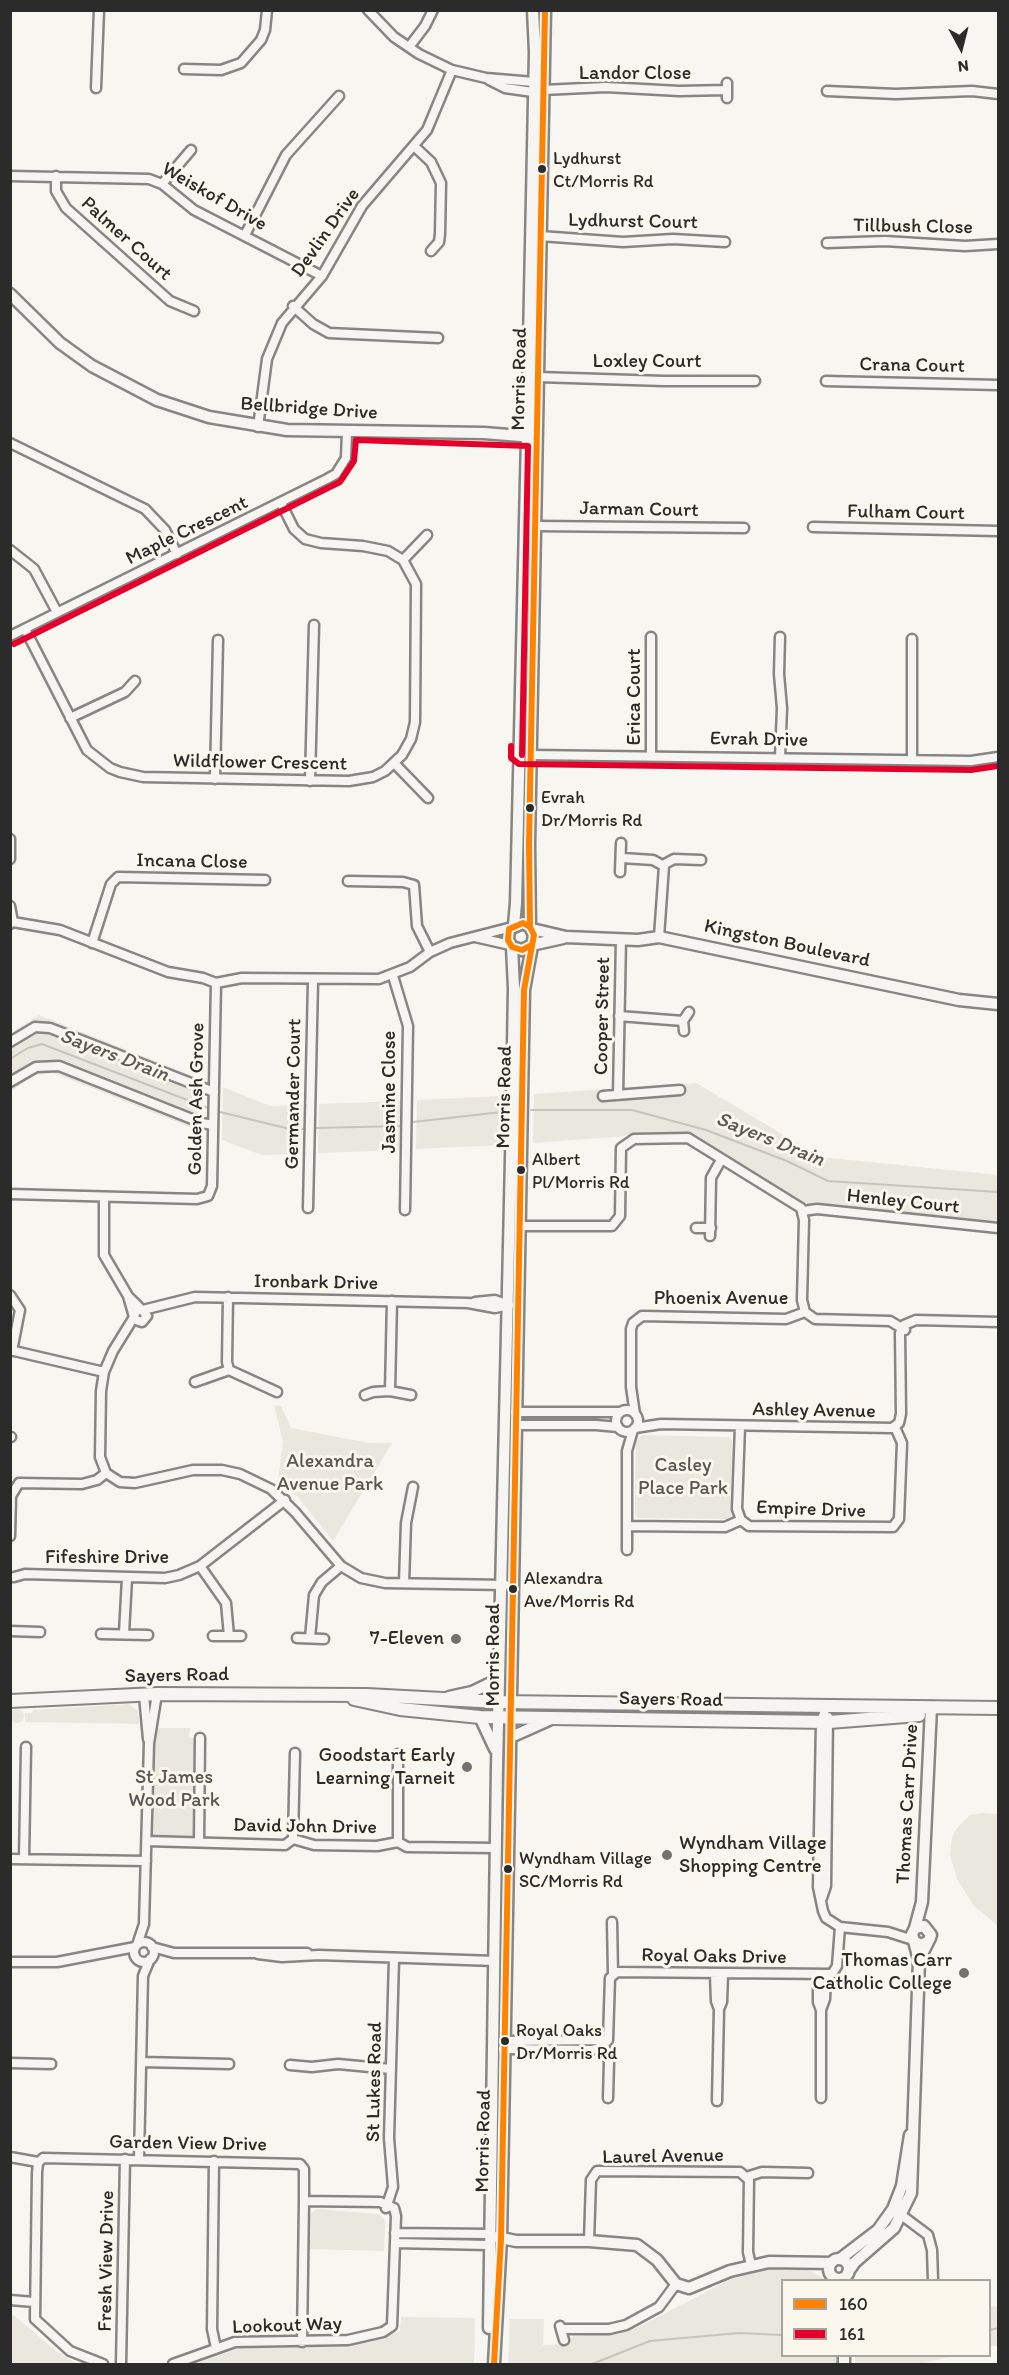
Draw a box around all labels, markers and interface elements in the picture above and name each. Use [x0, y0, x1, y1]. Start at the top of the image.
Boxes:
north arrow [931, 18, 991, 78]
text: N [957, 56, 970, 76]
street label: Landor Close [579, 62, 691, 86]
place label: Lydhurst Ct/Morris Rd [553, 148, 654, 190]
street label: Weiskof Drive [157, 157, 271, 237]
marker: Lydhurst Ct/Morris Rd [536, 163, 548, 175]
street label: Devlin Drive [286, 184, 366, 282]
street label: Palmer Court [75, 192, 177, 286]
street label: Lydhurst Court [568, 209, 698, 235]
street label: Tillbush Close [853, 214, 973, 240]
street label: Morris Road [507, 327, 533, 431]
street label: Loxley Court [593, 350, 701, 374]
street label: Crana Court [859, 353, 965, 379]
street label: Bellbridge Drive [240, 392, 378, 426]
street label: Maple Crescent [122, 491, 252, 571]
street label: Jarman Court [579, 497, 699, 523]
street label: Fulham Court [847, 500, 965, 526]
street label: Erica Court [623, 649, 647, 745]
street label: Evrah Drive [710, 727, 808, 753]
street label: Wildflower Crescent [173, 749, 347, 777]
place label: Evrah Dr/Morris Rd [541, 787, 642, 830]
marker: Evrah Dr/Morris Rd [524, 802, 536, 814]
street label: Incana Close [136, 849, 248, 875]
street label: Kingston Boulevard [702, 915, 872, 973]
street label: Cooper Street [590, 957, 616, 1075]
street label: Germander Court [281, 1018, 307, 1170]
street label: Golden Ash Grove [184, 1022, 210, 1176]
water label: Sayers Drain [56, 1024, 172, 1088]
street label: Jasmine Close [378, 1031, 402, 1153]
street label: Morris Road [492, 1045, 518, 1149]
water label: Sayers Drain [712, 1107, 828, 1173]
place label: Albert Pl/Morris Rd [532, 1149, 630, 1192]
marker: Albert Pl/Morris Rd [515, 1164, 527, 1176]
street label: Henley Court [845, 1184, 961, 1220]
street label: Ironbark Drive [254, 1270, 378, 1296]
street label: Phoenix Avenue [654, 1287, 788, 1311]
street label: Ashley Avenue [752, 1398, 876, 1424]
park label: Alexandra Avenue Park [277, 1450, 383, 1497]
park label: Casley Place Park [638, 1454, 728, 1501]
street label: Empire Drive [756, 1496, 866, 1524]
street label: Fifeshire Drive [45, 1546, 169, 1570]
place label: Alexandra Ave/Morris Rd [524, 1568, 635, 1610]
marker: Alexandra Ave/Morris Rd [507, 1583, 519, 1595]
street label: Morris Road [482, 1603, 506, 1707]
place label: 7-Eleven [370, 1627, 444, 1651]
marker: 7-Eleven [449, 1632, 463, 1646]
street label: Sayers Road [125, 1663, 229, 1689]
street label: Sayers Road [619, 1687, 723, 1713]
street label: Thomas Carr Drive [892, 1723, 924, 1885]
place label: Goodstart Early Learning Tarneit [315, 1744, 455, 1791]
marker: Goodstart Early Learning Tarneit [460, 1760, 474, 1774]
park label: St James Wood Park [128, 1766, 220, 1813]
street label: David John Drive [233, 1814, 377, 1840]
place label: Wyndham Village Shopping Centre [679, 1832, 827, 1879]
place label: Wyndham Village SC/Morris Rd [519, 1848, 652, 1890]
marker: Wyndham Village Shopping Centre [660, 1848, 674, 1862]
marker: Wyndham Village SC/Morris Rd [502, 1863, 514, 1875]
street label: Royal Oaks Drive [641, 1944, 787, 1970]
place label: Thomas Carr Catholic College [812, 1949, 952, 1996]
marker: Thomas Carr Catholic College [957, 1966, 971, 1980]
place label: Royal Oaks Dr/Morris Rd [516, 2020, 617, 2062]
street label: St Lukes Road [362, 2022, 388, 2142]
marker: Royal Oaks Dr/Morris Rd [499, 2035, 511, 2047]
street label: Morris Road [471, 2089, 497, 2193]
street label: Garden View Drive [109, 2131, 267, 2157]
street label: Laurel Avenue [602, 2144, 724, 2170]
street label: Fresh View Drive [94, 2190, 120, 2332]
legend [781, 2279, 991, 2357]
text: 160 [839, 2293, 868, 2315]
street label: Lookout Way [232, 2312, 342, 2340]
text: 161 [839, 2323, 865, 2345]

